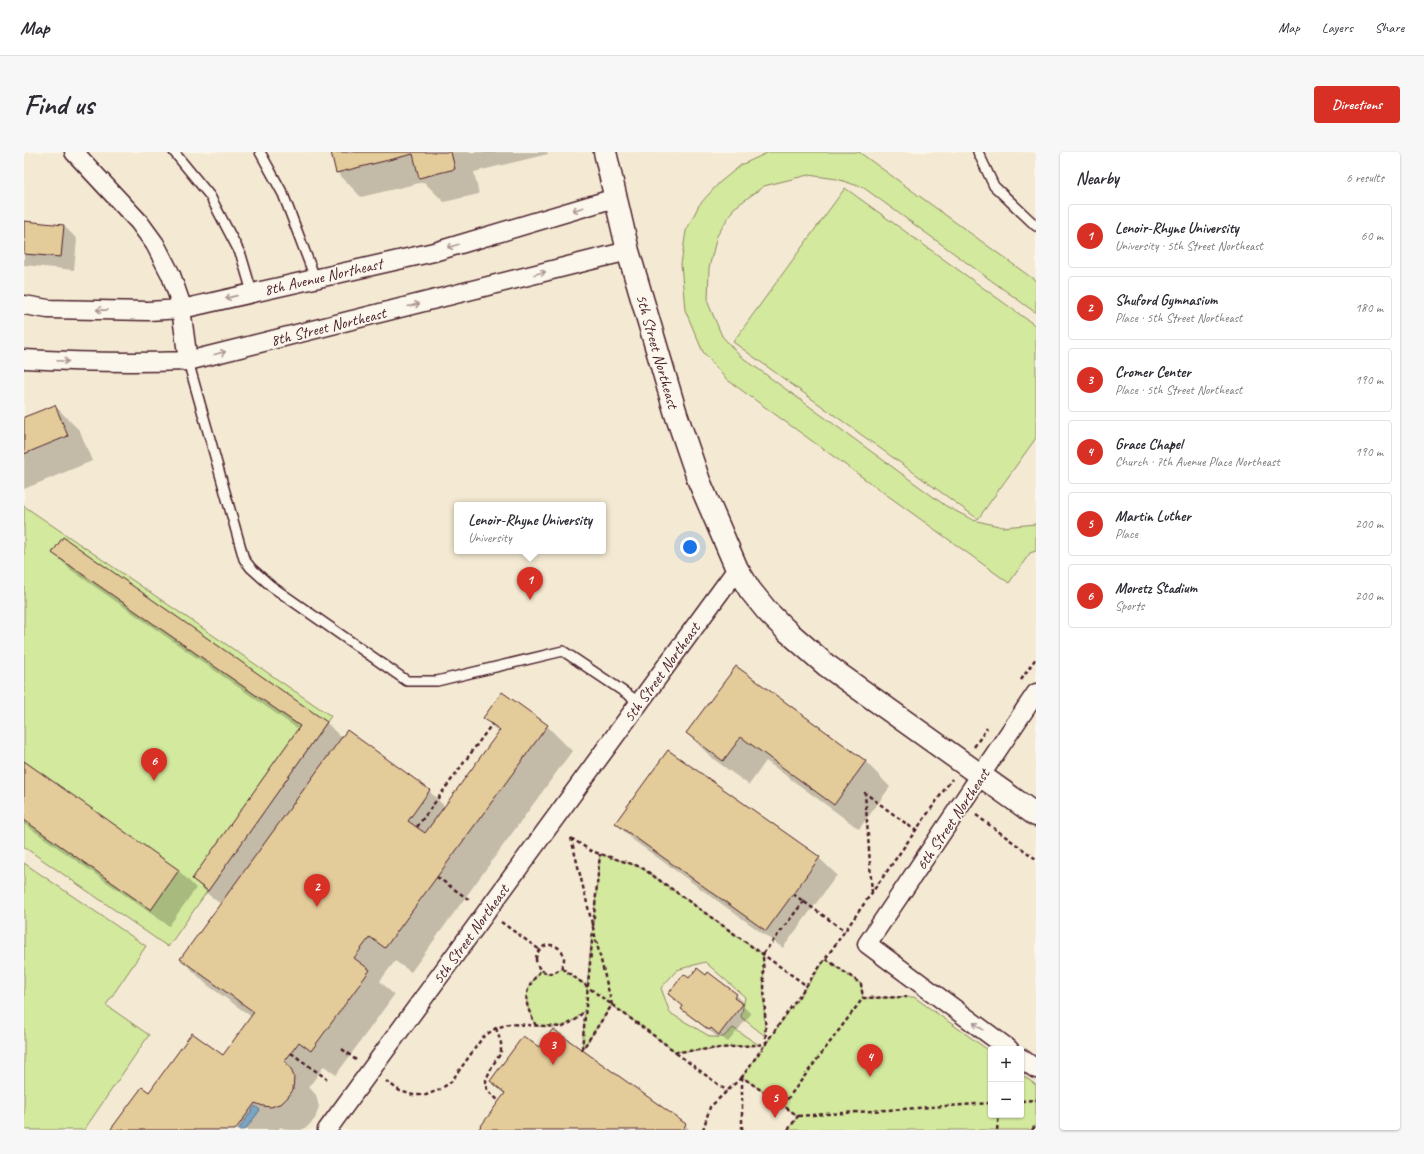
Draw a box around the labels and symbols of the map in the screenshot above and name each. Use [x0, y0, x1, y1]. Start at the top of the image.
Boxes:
one-way arrow [571, 206, 584, 213]
one-way arrow [447, 243, 460, 250]
street label: 8th Avenue Northeast [262, 253, 387, 300]
one-way arrow [533, 269, 546, 276]
street label: 5th Street Northeast [631, 292, 683, 412]
one-way arrow [225, 294, 238, 301]
one-way arrow [407, 300, 420, 308]
street label: 8th Street Northeast [269, 303, 390, 351]
one-way arrow [96, 306, 109, 314]
one-way arrow [213, 349, 226, 357]
one-way arrow [56, 357, 69, 365]
your location [680, 537, 700, 557]
pin: 1 [517, 567, 543, 600]
street label: 5th Street Northeast [619, 618, 706, 726]
pin: 6 [141, 748, 167, 781]
street label: 6th Street Northeast [912, 764, 995, 874]
pin: 2 [304, 874, 330, 907]
street label: 5th Street Northeast [428, 880, 515, 988]
one-way arrow [972, 1022, 983, 1030]
pin: 3 [540, 1032, 566, 1065]
pin: 4 [857, 1044, 883, 1077]
pin: 5 [762, 1085, 788, 1118]

